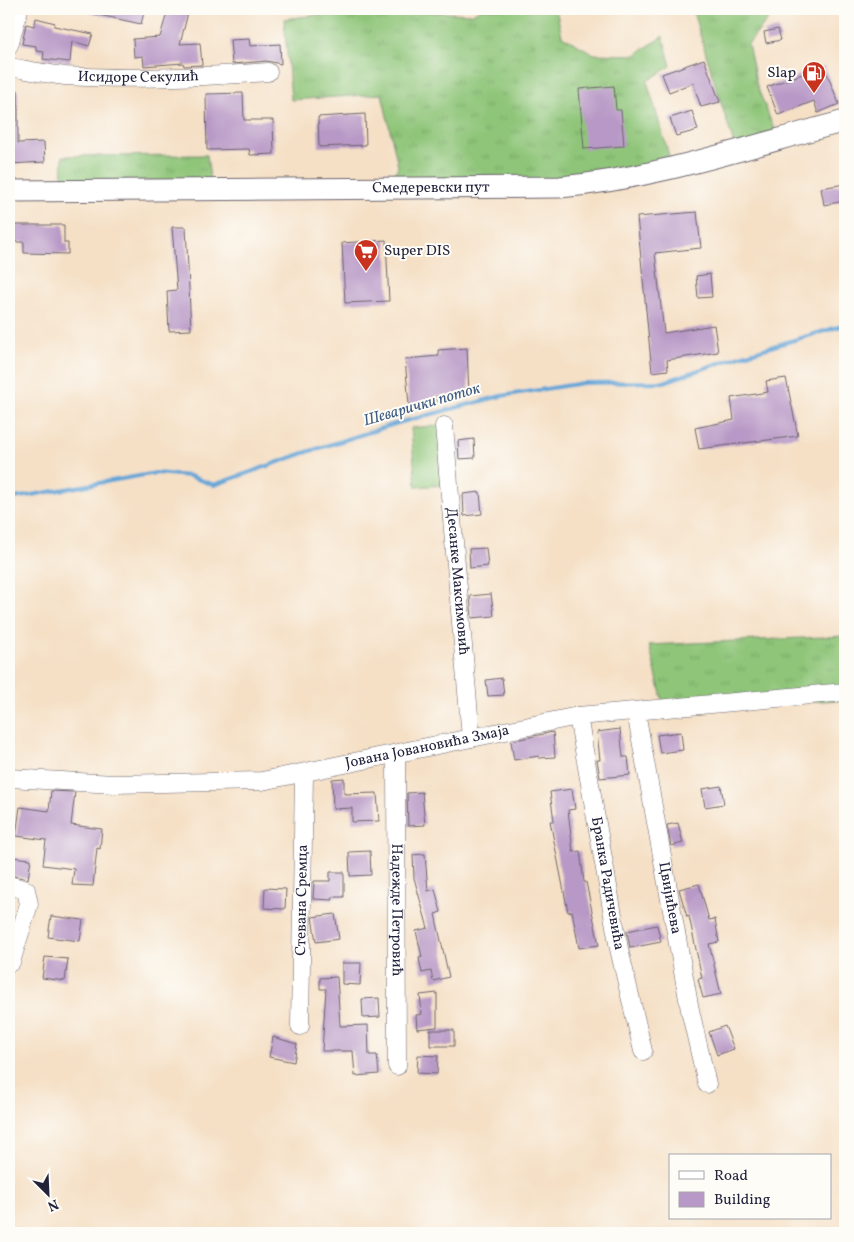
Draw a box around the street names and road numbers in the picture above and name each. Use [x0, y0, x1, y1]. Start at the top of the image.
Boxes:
street label: Исидоре Секулић [77, 66, 199, 88]
street label: Смедеревски пут [372, 177, 490, 199]
street label: Десанке Максимовић [441, 507, 474, 656]
street label: Јована Јовановића Змаја [343, 720, 511, 774]
street label: Бранка Радичевића [585, 815, 630, 952]
street label: Надежде Петровић [386, 843, 407, 977]
street label: Стевана Сремца [291, 844, 313, 956]
street label: Цвијићева [653, 860, 687, 936]

